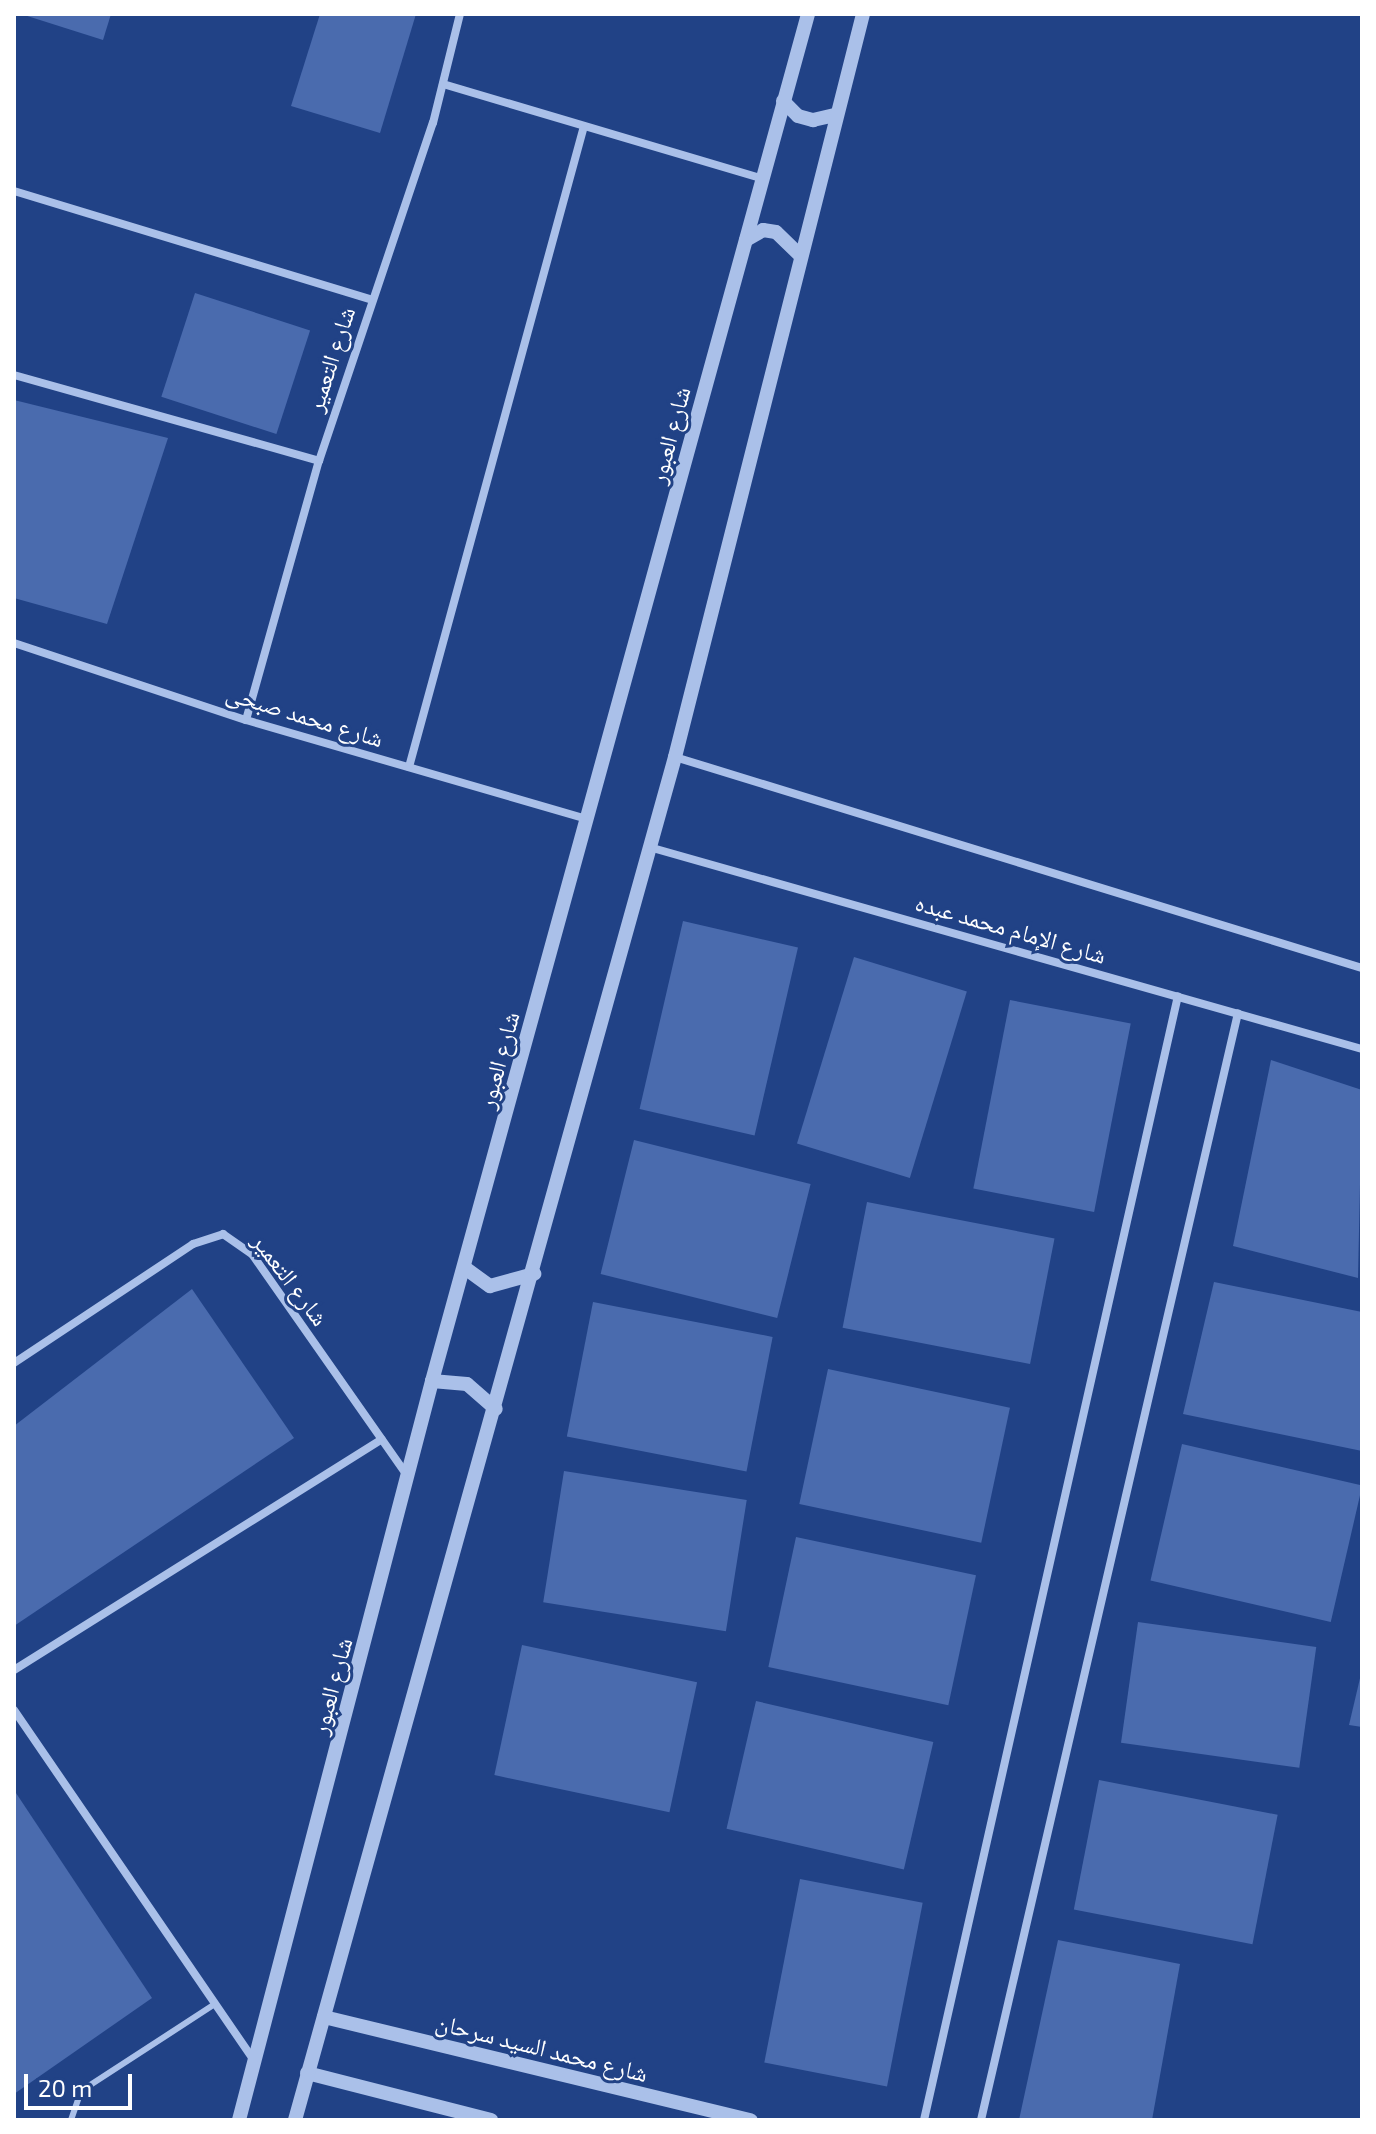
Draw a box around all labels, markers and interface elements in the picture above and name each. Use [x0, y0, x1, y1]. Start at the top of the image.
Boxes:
street label: شارع التعمير [300, 303, 360, 415]
street label: شارع العبور [642, 383, 696, 487]
street label: شارع محمد صبحى [223, 677, 387, 753]
street label: شارع الإمام محمد عبده [912, 887, 1110, 969]
street label: شارع العبور [471, 1008, 525, 1112]
street label: شارع التعمير [247, 1227, 335, 1331]
street label: شارع العبور [304, 1634, 358, 1738]
street label: شارع محمد السيد سرحان [433, 2007, 651, 2087]
scale bar [28, 2058, 136, 2108]
text: 20 m [38, 2073, 92, 2102]

